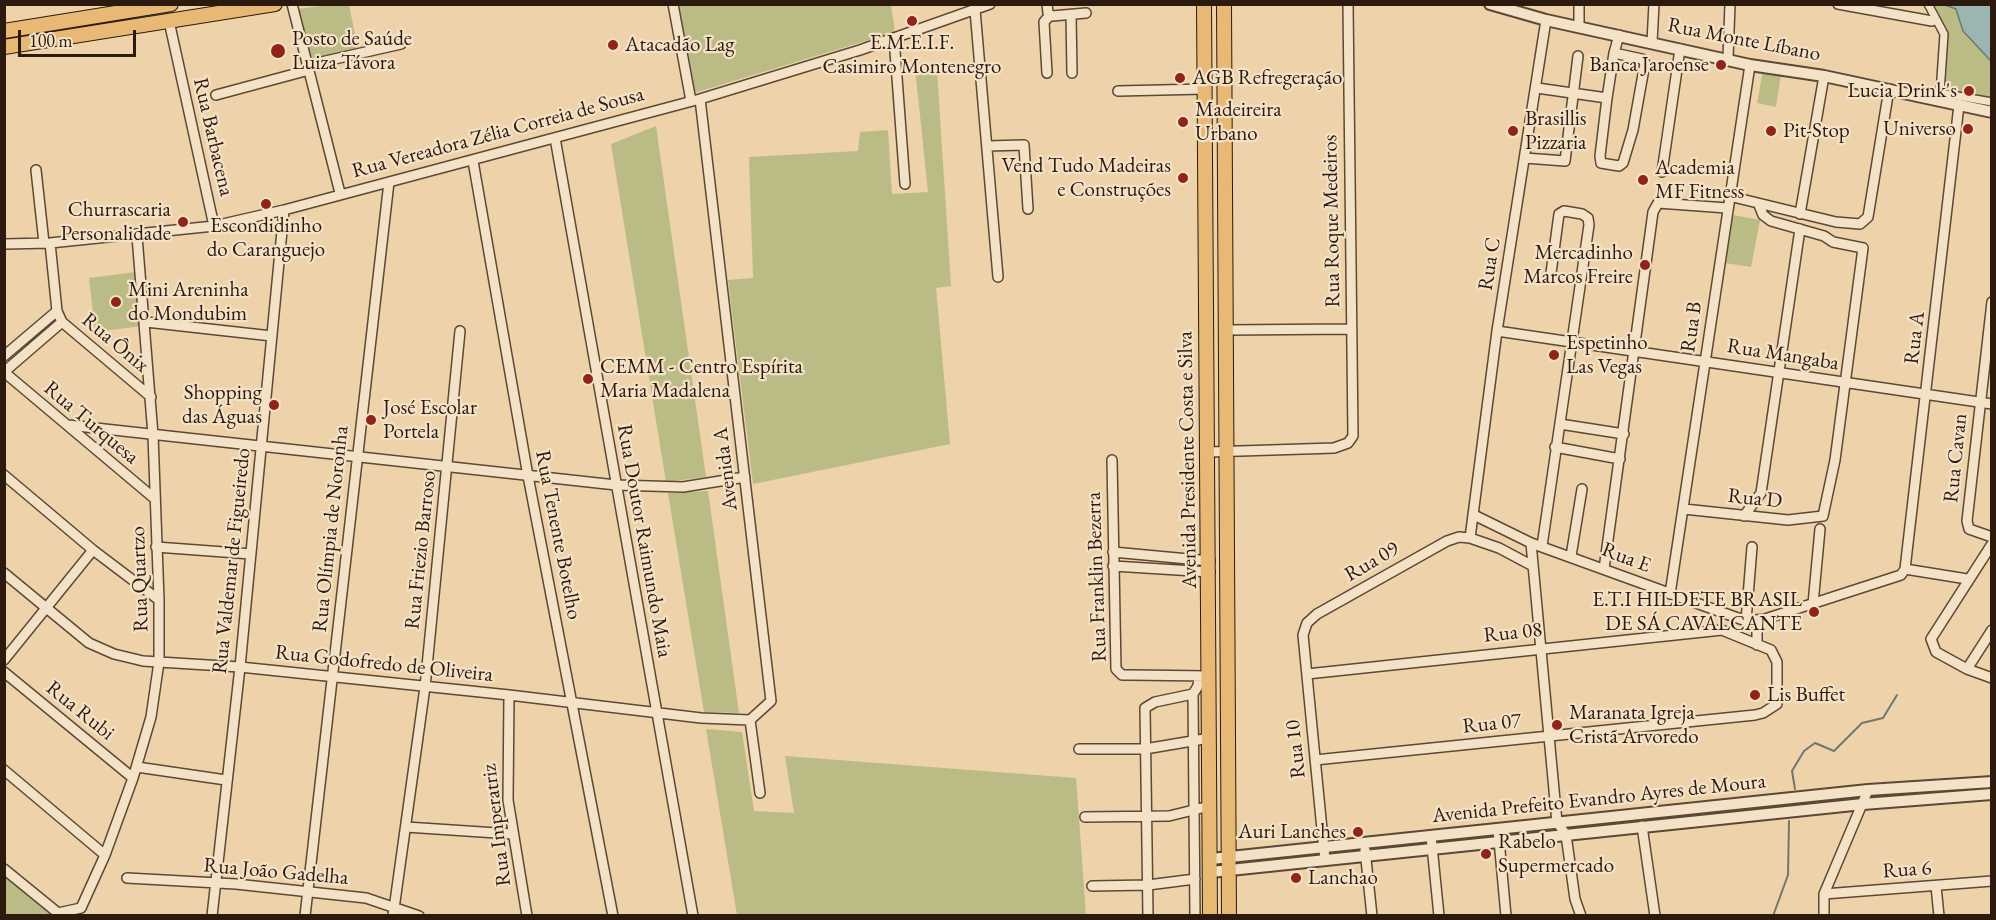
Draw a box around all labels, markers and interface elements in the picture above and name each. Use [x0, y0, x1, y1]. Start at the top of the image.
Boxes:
street label: Rua Monte Líbano [1665, 13, 1823, 67]
marker: E.M.E.I.F. Casimiro Montenegro [905, 14, 919, 28]
scale bar [21, 18, 140, 56]
place label: Posto de Saúde Luiza Távora [292, 26, 412, 76]
text: 100 m [29, 29, 73, 52]
place label: E.M.E.I.F. Casimiro Montenegro [823, 30, 1001, 80]
place label: Atacadão Lag [625, 32, 734, 58]
marker: Atacadão Lag [606, 38, 620, 52]
marker: Posto de Saúde Luiza Távora [269, 42, 287, 60]
place label: Banca Jaroense [1589, 52, 1709, 78]
marker: Banca Jaroense [1714, 58, 1728, 72]
place label: AGB Refregeração [1192, 65, 1343, 91]
marker: AGB Refregeração [1173, 71, 1187, 85]
street label: Rua Barbacena [187, 75, 239, 199]
place label: Lucia Drink's [1847, 78, 1957, 104]
street label: Rua Vereadora Zélia Correia de Sousa [349, 82, 647, 184]
marker: Lucia Drink's [1962, 84, 1976, 98]
place label: Madeireira Urbano [1195, 97, 1282, 147]
place label: Brasillis Pizzaria [1525, 106, 1587, 156]
marker: Madeireira Urbano [1176, 115, 1190, 129]
place label: Universo [1883, 116, 1956, 142]
place label: Pit-Stop [1783, 118, 1850, 144]
marker: Universo [1961, 122, 1975, 136]
marker: Brasillis Pizzaria [1506, 124, 1520, 138]
marker: Pit-Stop [1764, 124, 1778, 138]
street label: Rua Roque Medeiros [1318, 134, 1346, 308]
place label: Vend Tudo Madeiras e Construções [1002, 153, 1171, 203]
place label: Academia MF Fitness [1655, 155, 1744, 205]
marker: Vend Tudo Madeiras e Construções [1176, 171, 1190, 185]
marker: Academia MF Fitness [1636, 173, 1650, 187]
place label: Churrascaria Personalidade [61, 197, 171, 247]
marker: Escondidinho do Caranguejo [259, 197, 273, 211]
place label: Escondidinho do Caranguejo [207, 213, 325, 263]
marker: Churrascaria Personalidade [176, 215, 190, 229]
street label: Rua C [1473, 236, 1507, 292]
place label: Mercadinho Marcos Freire [1523, 240, 1633, 290]
marker: Mercadinho Marcos Freire [1638, 258, 1652, 272]
place label: Mini Areninha do Mondubim [128, 277, 249, 327]
marker: Mini Areninha do Mondubim [109, 295, 123, 309]
street label: Rua B [1676, 300, 1708, 354]
street label: Rua Ônix [76, 308, 154, 378]
street label: Rua A [1899, 310, 1931, 366]
place label: Espetinho Las Vegas [1566, 330, 1648, 380]
street label: Avenida Presidente Costa e Silva [1173, 331, 1203, 589]
street label: Rua Mangaba [1725, 334, 1841, 376]
marker: Espetinho Las Vegas [1547, 348, 1561, 362]
place label: CEMM - Centro Espírita Maria Madalena [600, 354, 803, 404]
marker: CEMM - Centro Espírita Maria Madalena [581, 372, 595, 386]
street label: Rua Turquesa [38, 376, 144, 470]
place label: Shopping das Águas [182, 380, 262, 430]
place label: José Escolar Portela [383, 395, 477, 445]
marker: Shopping das Águas [267, 398, 281, 412]
street label: Rua Cavan [1939, 412, 1973, 504]
marker: José Escolar Portela [364, 413, 378, 427]
street label: Rua Doutor Raimundo Maia [611, 422, 677, 660]
street label: Rua Olímpia de Noronha [308, 424, 354, 634]
street label: Avenida A [708, 426, 744, 512]
street label: Rua Valdemar de Figueiredo [208, 447, 256, 675]
street label: Rua Tenente Botelho [529, 448, 587, 622]
street label: Rua Friezio Barroso [400, 469, 442, 631]
street label: Rua D [1727, 484, 1783, 514]
street label: Rua Franklin Bezerra [1081, 492, 1113, 662]
street label: Rua Quartzo [126, 526, 154, 632]
street label: Rua 09 [1340, 536, 1404, 588]
street label: Rua E [1598, 537, 1654, 579]
place label: E.T.I HILDETE BRASIL DE SÁ CAVALCANTE [1592, 587, 1802, 637]
marker: E.T.I HILDETE BRASIL DE SÁ CAVALCANTE [1807, 605, 1821, 619]
street label: Rua 08 [1482, 617, 1544, 649]
street label: Rua Godofredo de Oliveira [274, 640, 494, 688]
street label: Rua Rubi [41, 676, 119, 746]
place label: Lis Buffet [1767, 682, 1845, 708]
marker: Lis Buffet [1748, 688, 1762, 702]
place label: Maranata Igreja Cristã Arvoredo [1569, 700, 1699, 750]
street label: Rua 07 [1461, 708, 1523, 740]
street label: Rua 10 [1280, 718, 1312, 780]
marker: Maranata Igreja Cristã Arvoredo [1550, 718, 1564, 732]
street label: Rua Imperatriz [477, 762, 517, 888]
street label: Avenida Prefeito Evandro Ayres de Moura [1431, 769, 1767, 829]
place label: Auri Lanches [1238, 819, 1346, 845]
marker: Auri Lanches [1351, 825, 1365, 839]
place label: Rabelo Supermercado [1498, 829, 1614, 879]
marker: Rabelo Supermercado [1479, 847, 1493, 861]
street label: Rua João Gadelha [202, 853, 350, 891]
street label: Rua 6 [1882, 856, 1932, 884]
place label: Lanchao [1308, 865, 1378, 891]
marker: Lanchao [1289, 871, 1303, 885]

